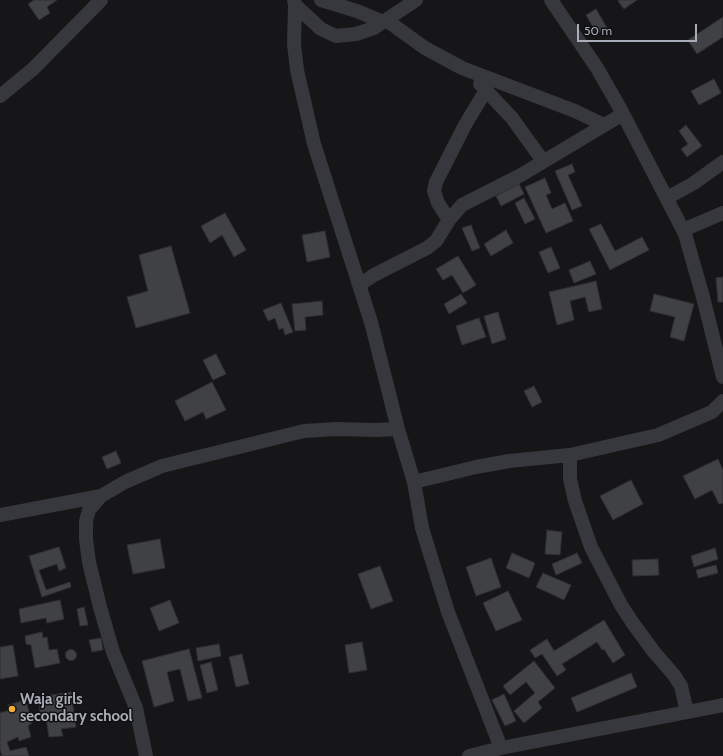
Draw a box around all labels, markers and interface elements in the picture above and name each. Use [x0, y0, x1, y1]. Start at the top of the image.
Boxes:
scale bar [579, 16, 699, 42]
text: 50 m [584, 23, 612, 38]
place label: Waja girls secondary school [20, 691, 133, 726]
marker: Waja girls secondary school [7, 704, 17, 714]

